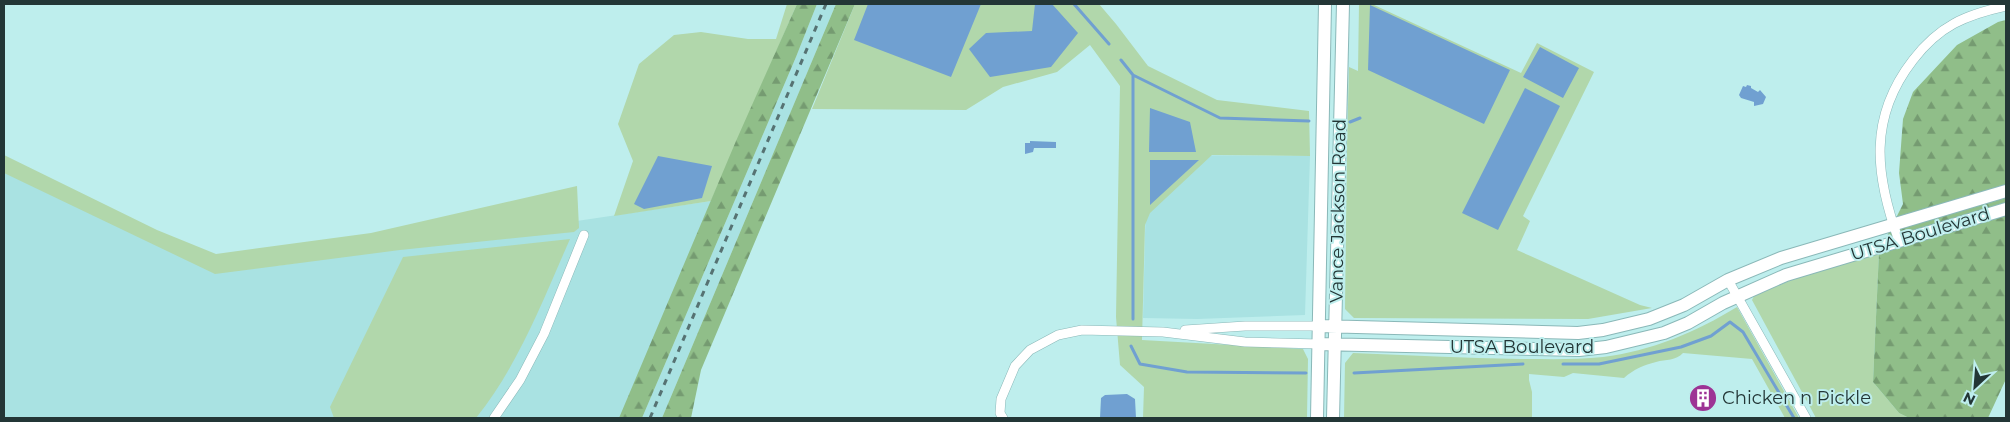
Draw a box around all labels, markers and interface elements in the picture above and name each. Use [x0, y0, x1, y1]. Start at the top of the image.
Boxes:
street label: Vance Jackson Road [1325, 119, 1351, 303]
street label: UTSA Boulevard [1848, 202, 1992, 266]
street label: UTSA Boulevard [1450, 336, 1594, 358]
north arrow [1950, 362, 2000, 412]
building icon: Chicken n Pickle [1688, 383, 1718, 413]
place label: Chicken n Pickle [1722, 387, 1871, 409]
text: N [1960, 388, 1978, 409]

